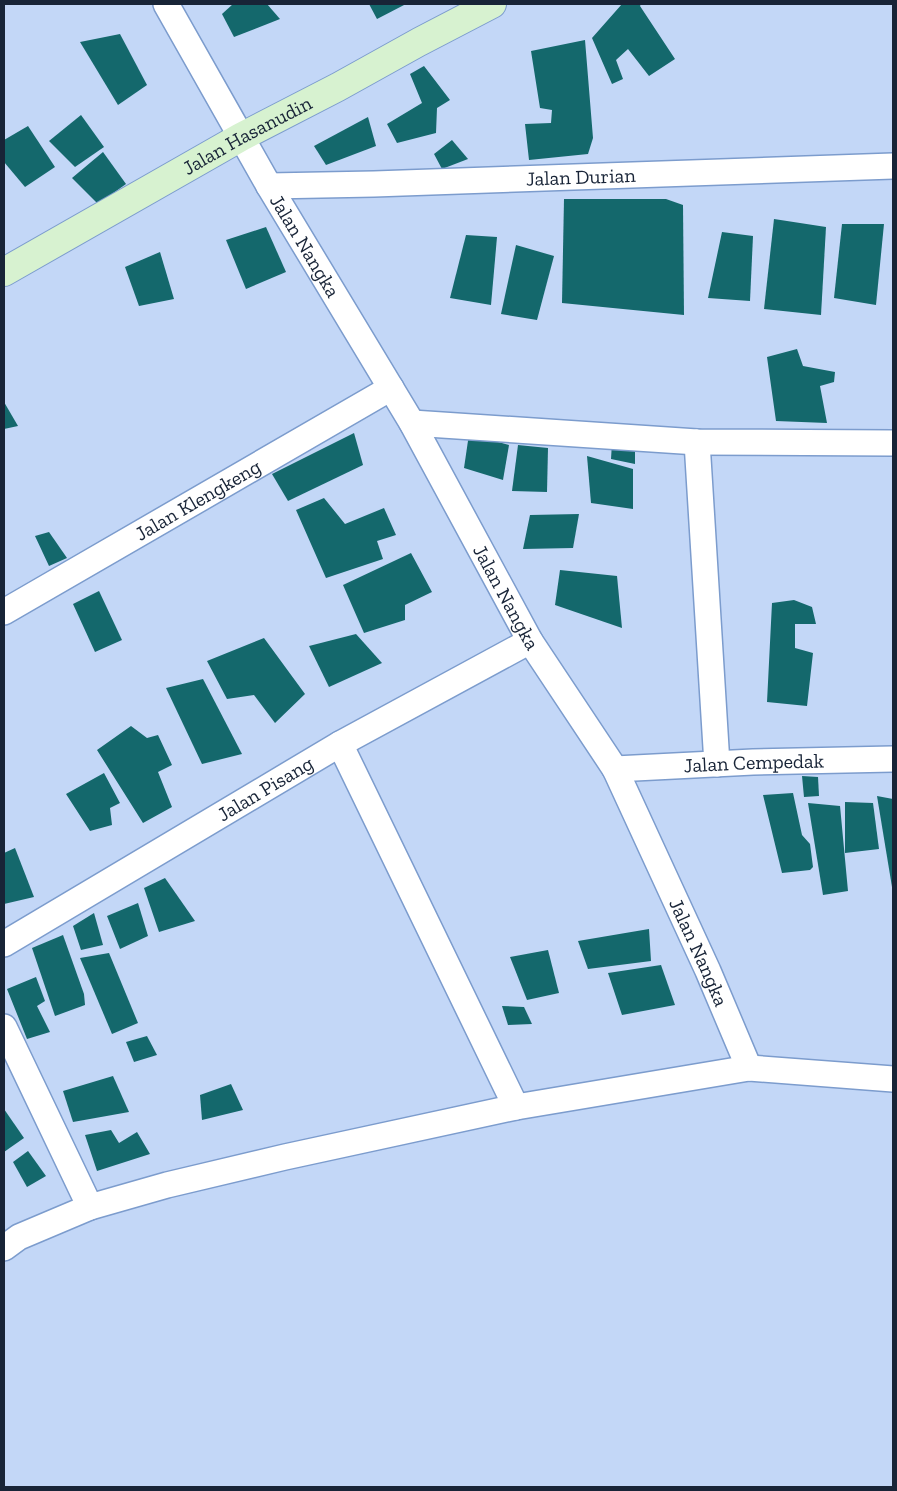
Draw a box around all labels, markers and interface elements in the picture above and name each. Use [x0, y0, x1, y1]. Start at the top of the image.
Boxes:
street label: Jalan Hasanudin [178, 90, 316, 180]
street label: Jalan Durian [526, 163, 637, 191]
street label: Jalan Nangka [265, 190, 345, 302]
street label: Jalan Klengkeng [131, 454, 265, 546]
street label: Jalan Nangka [468, 541, 545, 655]
street label: Jalan Cempedak [683, 748, 825, 777]
street label: Jalan Pisang [213, 751, 317, 826]
street label: Jalan Nangka [664, 894, 734, 1010]

